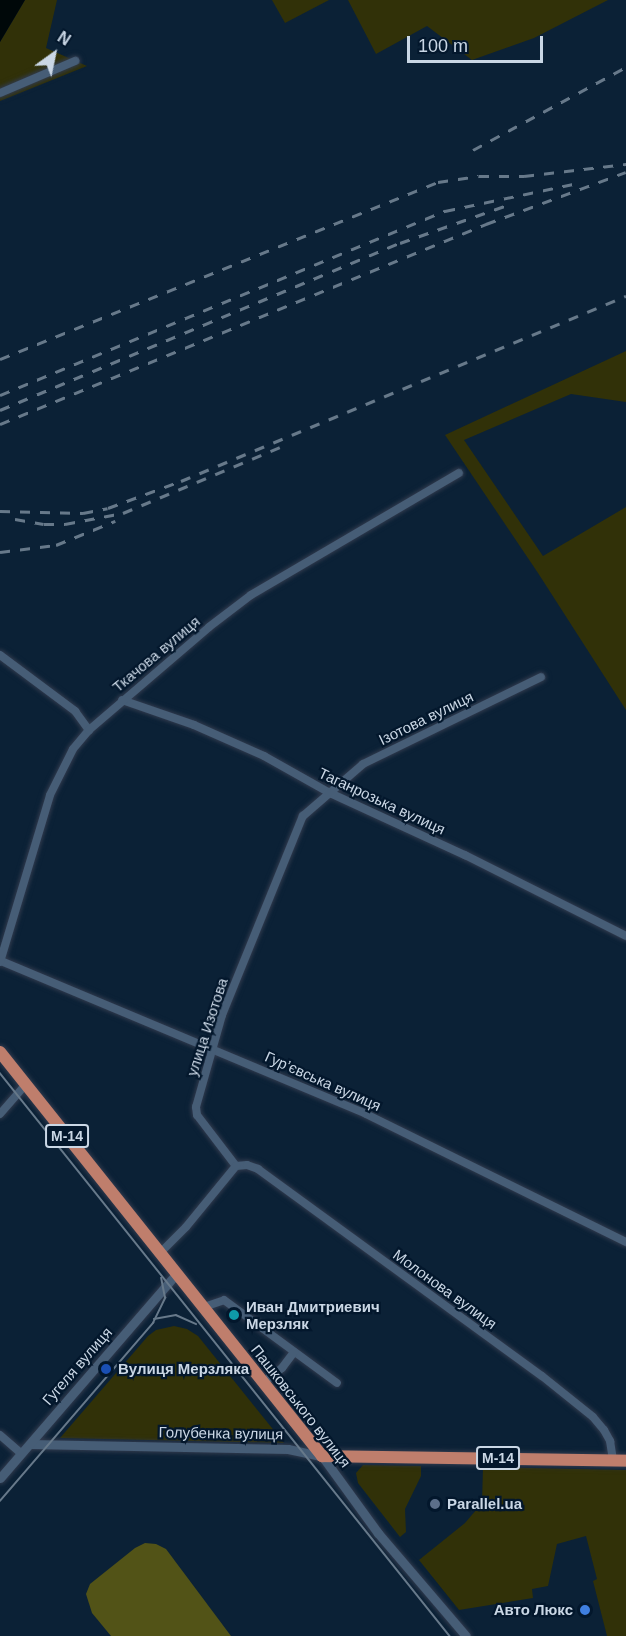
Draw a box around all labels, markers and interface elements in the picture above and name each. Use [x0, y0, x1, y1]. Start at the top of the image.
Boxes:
north arrow [24, 24, 84, 84]
scale bar [410, 24, 546, 62]
text: N [55, 28, 74, 49]
text: 100 m [418, 36, 468, 56]
street label: Ткачова вулиця [109, 612, 203, 696]
street label: Ізотова вулиця [376, 687, 476, 749]
street label: Таганрозька вулиця [316, 764, 448, 838]
street label: улица Изотова [183, 976, 231, 1078]
street label: Гур’євська вулиця [262, 1047, 384, 1115]
road number: М-14 [44, 1125, 90, 1147]
street label: Молонова вулиця [390, 1245, 500, 1333]
place label: Иван Дмитриевич Мерзляк [246, 1297, 380, 1332]
marker: Иван Дмитриевич Мерзляк [227, 1308, 241, 1322]
street label: Гугеля вулиця [38, 1323, 116, 1409]
street label: Пашковського вулиця [248, 1341, 354, 1471]
place label: Вулиця Мерзляка [118, 1360, 249, 1378]
marker: Вулиця Мерзляка [99, 1362, 113, 1376]
street label: Голубенка вулиця [159, 1423, 283, 1443]
road number: М-14 [476, 1447, 520, 1469]
place label: Parallel.ua [447, 1495, 522, 1513]
marker: Parallel.ua [428, 1497, 442, 1511]
place label: Авто Люкс [494, 1601, 573, 1619]
marker: Авто Люкс [578, 1603, 592, 1617]

